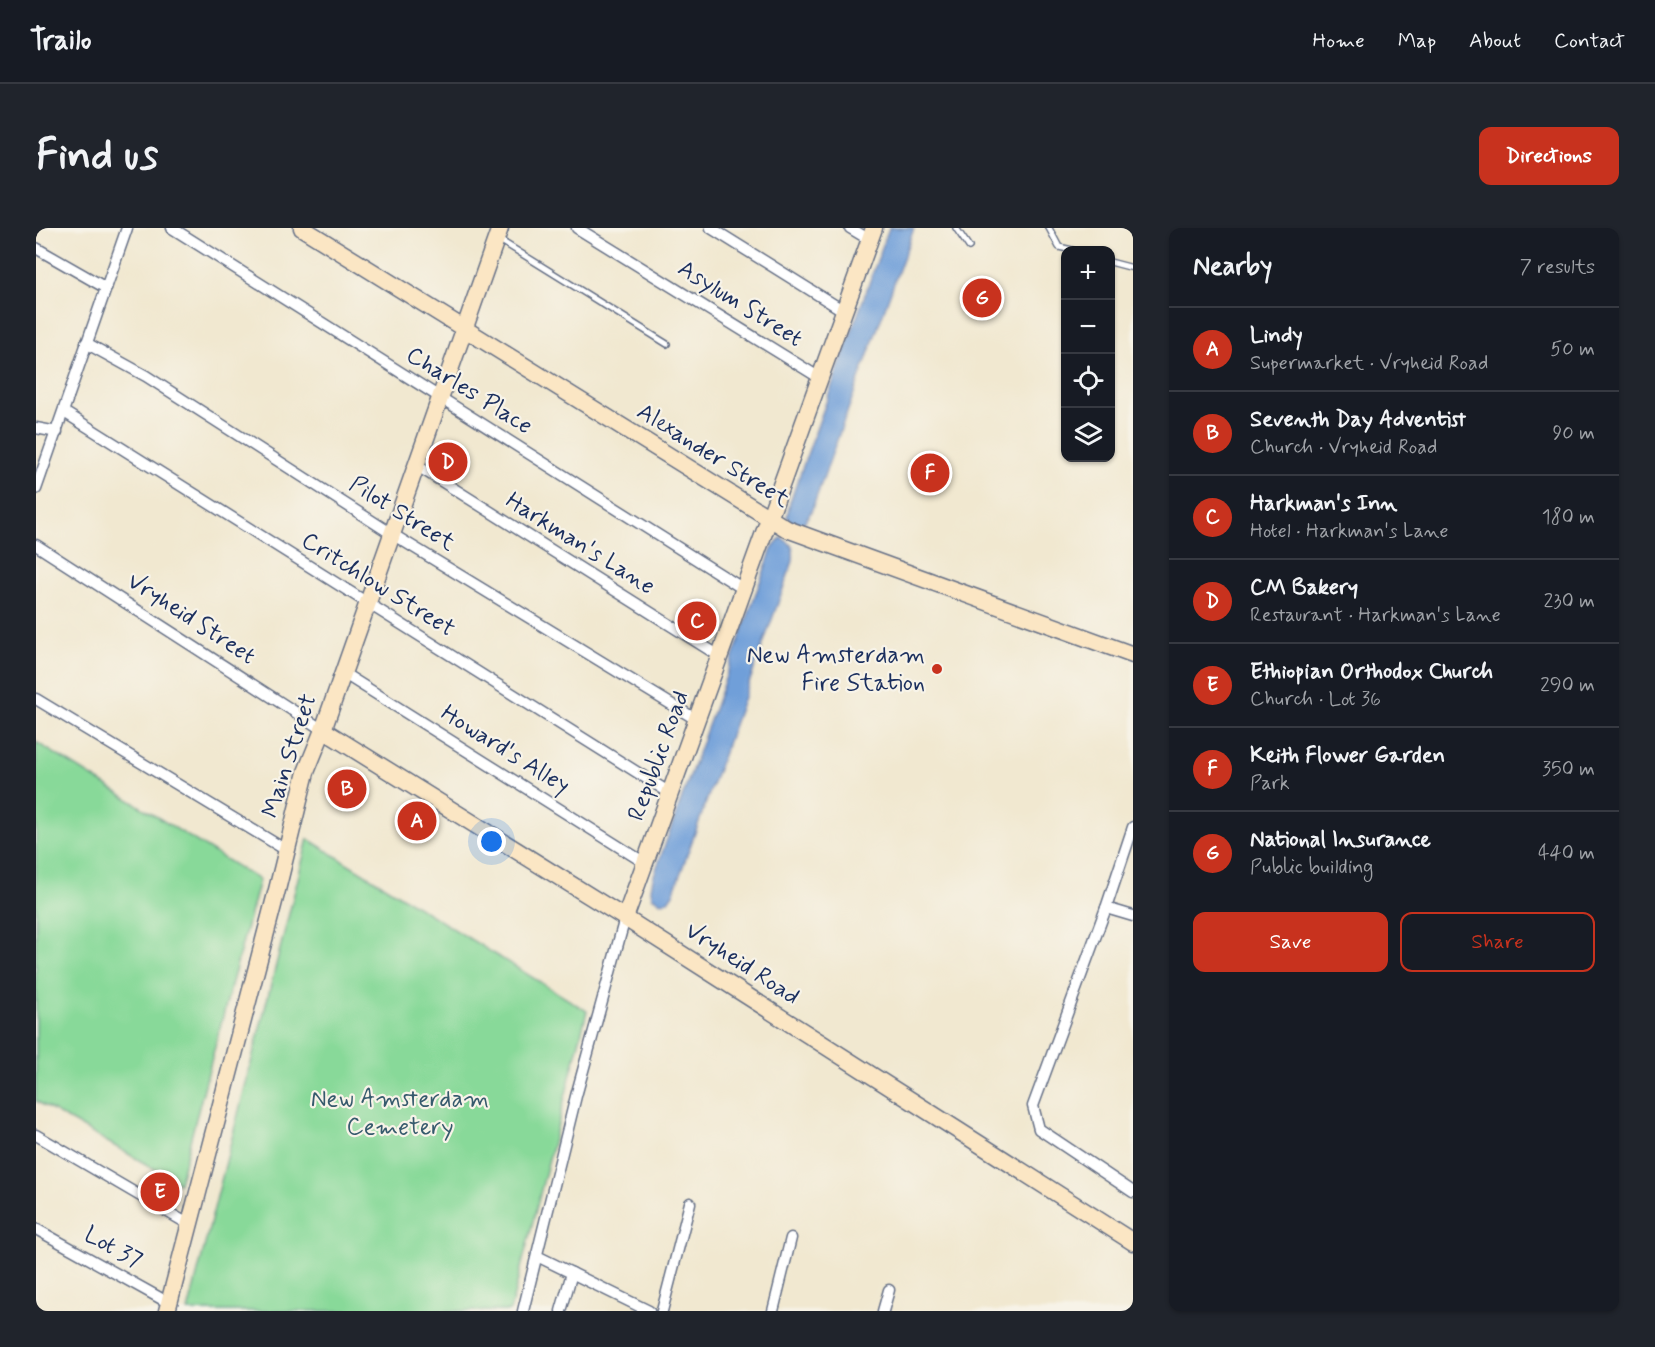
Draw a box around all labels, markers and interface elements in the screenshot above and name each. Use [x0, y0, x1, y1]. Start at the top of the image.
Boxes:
text: Trailo [30, 23, 91, 60]
text: Home [1313, 27, 1365, 55]
text: Map [1398, 27, 1436, 55]
text: About [1469, 27, 1521, 55]
text: Contact [1554, 27, 1625, 55]
button: Directions [1479, 127, 1619, 185]
text: Find us [36, 129, 158, 184]
map controls [1061, 246, 1115, 462]
button: + [1061, 246, 1115, 300]
text: Nearby [1193, 250, 1272, 284]
street label: Asylum Street [672, 253, 808, 355]
text: 7 results [1520, 254, 1595, 281]
pin: G [962, 276, 1002, 320]
button: − [1061, 300, 1115, 354]
text: Lindy [1250, 322, 1303, 350]
text: A [1206, 336, 1219, 363]
text: 50 m [1550, 336, 1595, 363]
street label: Charles Place [400, 340, 538, 442]
text: Supermarket · Vryheid Road [1250, 350, 1488, 377]
button: locate [1061, 354, 1115, 408]
street label: Alexander Street [631, 397, 795, 515]
text: Seventh Day Adventist [1250, 406, 1466, 434]
button: layers [1061, 408, 1115, 462]
text: B [1206, 420, 1219, 447]
text: 90 m [1552, 420, 1595, 447]
text: Church · Vryheid Road [1250, 434, 1437, 461]
pin: D [428, 440, 468, 484]
pin: F [910, 450, 950, 496]
street label: Pilot Street [343, 469, 461, 559]
street label: Harkman's Lane [499, 486, 661, 602]
text: Harkman's Inn [1250, 490, 1397, 518]
text: C [1205, 504, 1220, 531]
text: 180 m [1542, 504, 1595, 531]
text: Hotel · Harkman's Lane [1250, 518, 1448, 545]
street label: Critchlow Street [295, 525, 461, 645]
street label: Vryheid Street [121, 566, 261, 672]
text: CM Bakery [1250, 574, 1358, 602]
text: D [1206, 588, 1219, 615]
text: 230 m [1543, 588, 1595, 615]
pin: C [678, 598, 716, 644]
text: Restaurant · Harkman's Lane [1250, 602, 1501, 629]
place label: New Amsterdam Fire Station [747, 640, 925, 699]
text: Ethiopian Orthodox Church [1250, 658, 1493, 686]
marker: New Amsterdam Fire Station [930, 662, 944, 676]
text: E [1207, 672, 1218, 699]
text: 290 m [1540, 672, 1595, 699]
text: Church · Lot 36 [1250, 686, 1381, 713]
street label: Republic Road [621, 687, 697, 825]
street label: Main Street [255, 690, 325, 822]
street label: Howard's Alley [435, 698, 575, 802]
text: Keith Flower Garden [1250, 742, 1445, 770]
text: F [1207, 756, 1218, 783]
text: 350 m [1542, 756, 1595, 783]
pin: B [328, 766, 366, 812]
text: Park [1250, 770, 1290, 797]
pin: A [398, 798, 436, 844]
text: National Insurance [1250, 826, 1431, 854]
your location [477, 827, 506, 856]
text: G [1206, 840, 1219, 867]
text: 440 m [1538, 840, 1595, 867]
text: Public building [1250, 854, 1373, 881]
button: Save [1193, 912, 1388, 972]
button: Share [1400, 912, 1595, 972]
street label: Vryheid Road [679, 915, 805, 1013]
park label: New Amsterdam Cemetery [311, 1084, 489, 1143]
pin: E [140, 1170, 180, 1214]
street label: Lot 37 [78, 1219, 148, 1277]

